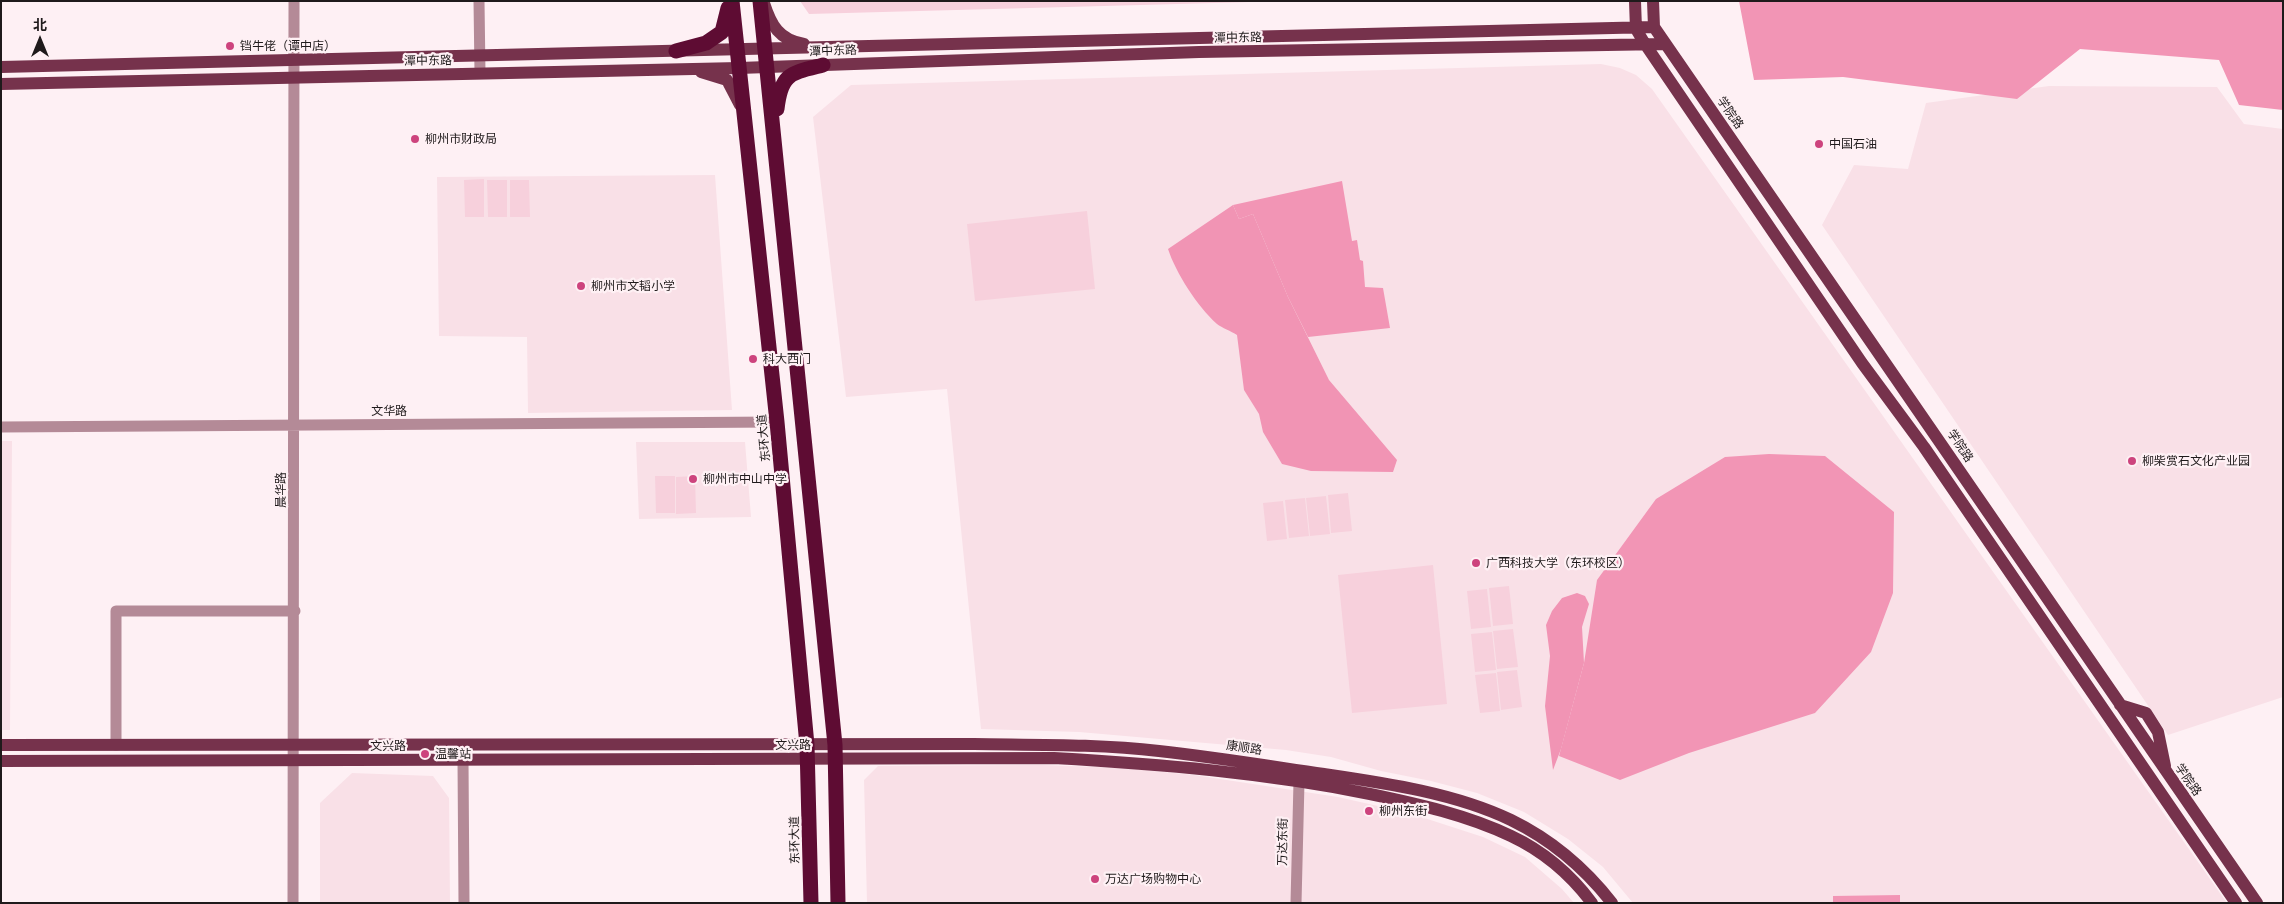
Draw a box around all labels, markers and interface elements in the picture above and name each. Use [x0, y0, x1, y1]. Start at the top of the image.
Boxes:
north arrow [15, 15, 65, 65]
text: 北 [33, 16, 47, 33]
street label: 潭中东路 [1214, 30, 1262, 46]
place label: 铛牛佬（谭中店） [240, 39, 336, 53]
marker: 铛牛佬（谭中店） [224, 40, 236, 52]
street label: 潭中东路 [809, 43, 857, 59]
street label: 潭中东路 [404, 53, 452, 69]
street label: 学院路 [1714, 94, 1746, 132]
place label: 柳州市财政局 [425, 132, 497, 146]
marker: 柳州市财政局 [409, 133, 421, 145]
place label: 中国石油 [1829, 137, 1877, 151]
marker: 中国石油 [1813, 138, 1825, 150]
place label: 柳州市文韬小学 [591, 279, 675, 293]
marker: 柳州市文韬小学 [575, 280, 587, 292]
place label: 科大西门 [763, 352, 811, 366]
marker: 科大西门 [747, 353, 759, 365]
street label: 文华路 [371, 404, 407, 418]
street label: 东环大道 [755, 413, 773, 463]
street label: 学院路 [1944, 427, 1976, 465]
place label: 柳柴赏石文化产业园 [2142, 454, 2250, 468]
marker: 柳柴赏石文化产业园 [2126, 455, 2138, 467]
street label: 晨华路 [274, 472, 288, 508]
place label: 柳州市中山中学 [703, 472, 787, 486]
marker: 柳州市中山中学 [687, 473, 699, 485]
place label: 广西科技大学（东环校区） [1486, 556, 1630, 570]
marker: 广西科技大学（东环校区） [1470, 557, 1482, 569]
street label: 文兴路 [775, 738, 811, 752]
street label: 康顺路 [1225, 738, 1263, 758]
street label: 文兴路 [370, 739, 406, 753]
place label: 温馨站 [435, 747, 471, 761]
marker: 温馨站 [419, 748, 431, 760]
street label: 学院路 [2172, 761, 2204, 799]
place label: 柳州东街 [1379, 804, 1427, 818]
marker: 柳州东街 [1363, 805, 1375, 817]
street label: 东环大道 [787, 816, 803, 864]
street label: 万达东街 [1275, 818, 1291, 866]
place label: 万达广场购物中心 [1105, 872, 1201, 886]
marker: 万达广场购物中心 [1089, 873, 1101, 885]

